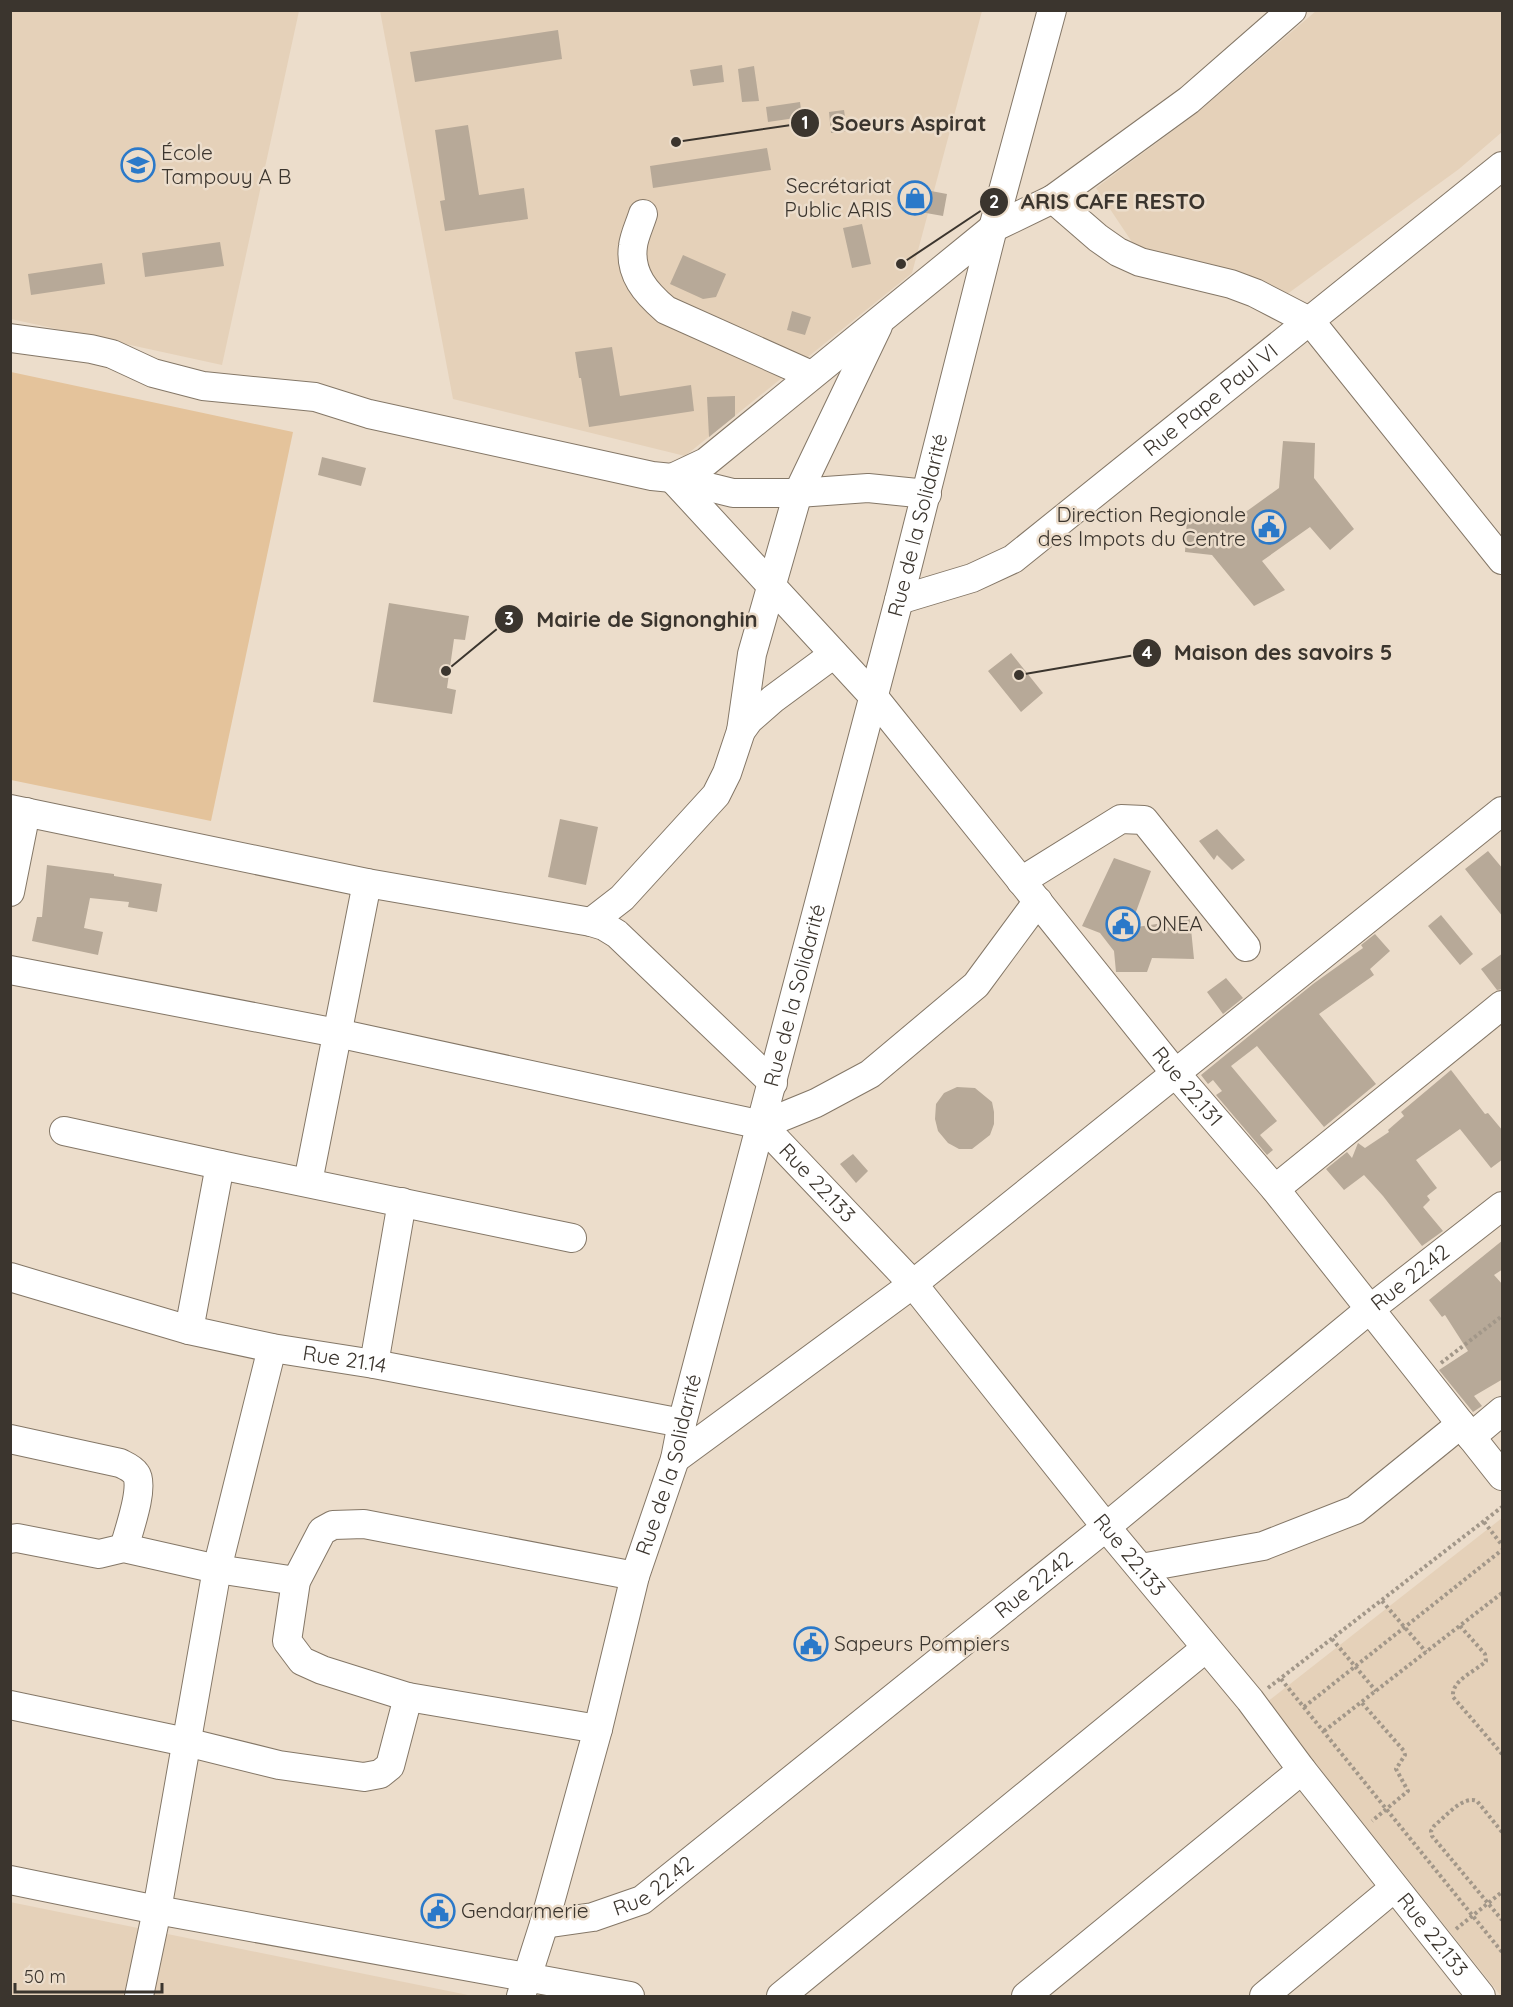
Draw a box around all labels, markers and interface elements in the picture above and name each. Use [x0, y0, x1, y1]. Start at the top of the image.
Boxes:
callout: Soeurs Aspirat [790, 103, 998, 143]
text: Soeurs Aspirat [832, 109, 986, 137]
text: 1 [801, 111, 809, 134]
place label: École Tampouy A B [161, 139, 291, 189]
school or university icon: École Tampouy A B [120, 147, 156, 183]
place label: Secrétariat Public ARIS [784, 172, 892, 222]
shop icon: Secrétariat Public ARIS [897, 180, 933, 216]
callout: ARIS CAFE RESTO [979, 182, 1217, 222]
text: ARIS CAFE RESTO [1021, 187, 1205, 215]
text: 2 [989, 190, 999, 213]
street label: Rue Pape Paul VI [1137, 337, 1283, 461]
street label: Rue de la Solidarité [881, 431, 953, 619]
place label: Direction Regionale des Impots du Centre [1038, 501, 1246, 551]
public building icon: Direction Regionale des Impots du Centre [1251, 509, 1287, 545]
callout: Mairie de Signonghin [494, 599, 770, 639]
text: Mairie de Signonghin [536, 605, 758, 633]
text: 3 [504, 607, 514, 630]
callout: Maison des savoirs 5 [1132, 633, 1404, 673]
text: Maison des savoirs 5 [1174, 638, 1392, 666]
text: 4 [1142, 641, 1153, 664]
street label: Rue de la Solidarité [757, 901, 830, 1089]
public building icon: ONEA [1105, 906, 1141, 942]
place label: ONEA [1146, 910, 1203, 936]
street label: Rue 22.131 [1147, 1041, 1229, 1131]
street label: Rue 22.133 [774, 1137, 861, 1227]
street label: Rue 22.42 [1365, 1238, 1454, 1316]
street label: Rue 21.14 [301, 1339, 389, 1378]
street label: Rue de la Solidarité [629, 1371, 706, 1558]
street label: Rue 22.133 [1088, 1508, 1172, 1601]
street label: Rue 22.42 [989, 1545, 1077, 1623]
public building icon: Sapeurs Pompiers [793, 1626, 829, 1662]
place label: Sapeurs Pompiers [834, 1630, 1010, 1656]
street label: Rue 22.42 [609, 1850, 699, 1921]
street label: Rue 22.133 [1392, 1887, 1474, 1981]
public building icon: Gendarmerie [420, 1893, 456, 1929]
place label: Gendarmerie [461, 1897, 589, 1923]
scale bar [15, 1956, 162, 1994]
text: 50 m [24, 1965, 66, 1988]

